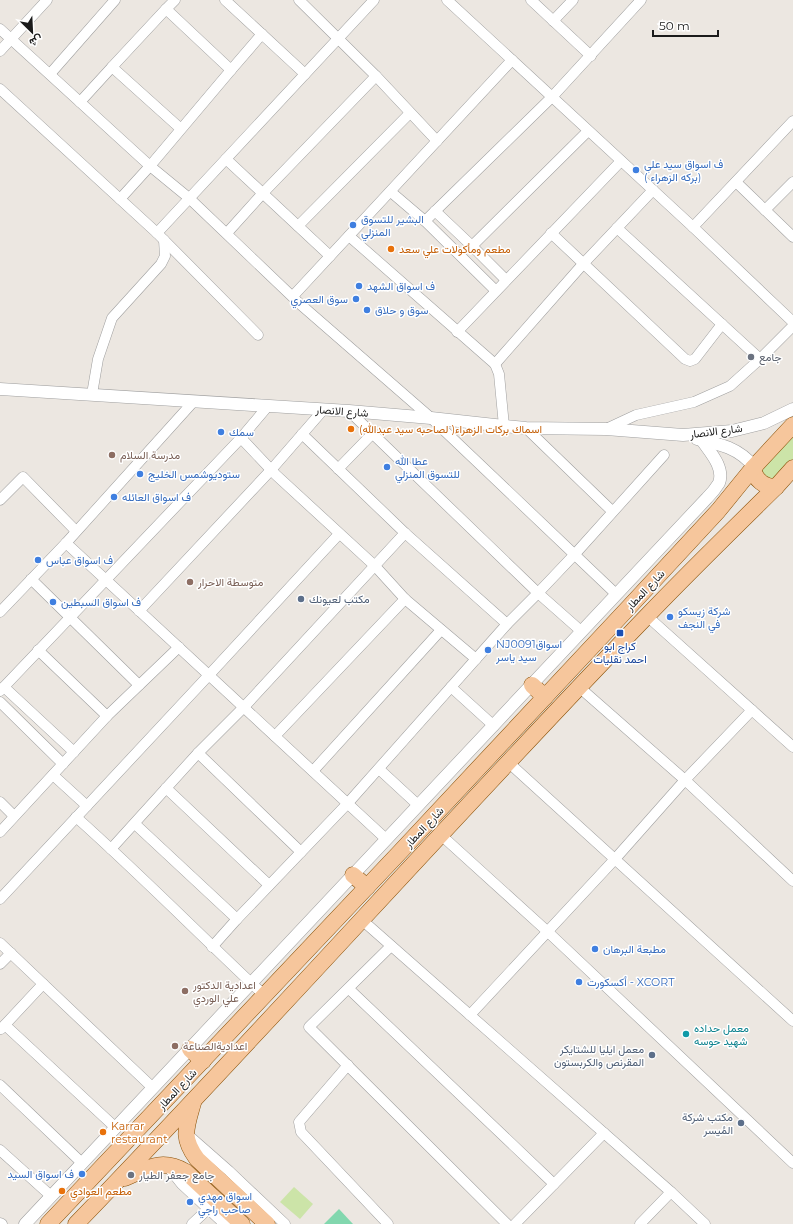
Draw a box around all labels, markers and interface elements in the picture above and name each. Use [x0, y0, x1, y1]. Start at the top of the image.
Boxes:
north arrow [12, 12, 52, 52]
scale bar [653, 12, 718, 38]
text: 50 m [659, 18, 690, 33]
text: ش [27, 32, 45, 50]
place label: ف اسواق سيد علي ( بركه الزهراء) [644, 157, 723, 184]
marker: ف اسواق سيد علي ( بركه الزهراء) [631, 165, 641, 175]
place label: البشير للتسوق المنزلي [361, 212, 424, 242]
marker: البشير للتسوق المنزلي [348, 220, 358, 230]
place label: مطعم ومأكولات علي سعد [399, 242, 511, 259]
marker: مطعم ومأكولات علي سعد [386, 244, 396, 254]
place label: ف اسواق الشهد [367, 279, 435, 293]
marker: ف اسواق الشهد [354, 281, 364, 291]
place label: سوق العصري [290, 292, 348, 309]
marker: سوق العصري [351, 294, 361, 304]
place label: سوق و حلاق [375, 303, 429, 317]
marker: سوق و حلاق [362, 305, 372, 315]
place label: جامع [759, 350, 782, 365]
marker: جامع [746, 352, 756, 362]
street label: شارع الانصار [314, 402, 369, 421]
street label: شارع الانصار [688, 421, 744, 442]
place label: اسماك بركات الزهراء( لصاحبه سيد عبدالله) [359, 422, 542, 436]
marker: اسماك بركات الزهراء( لصاحبه سيد عبدالله) [346, 424, 356, 434]
place label: سمك [229, 425, 254, 439]
marker: سمك [216, 427, 226, 437]
place label: مدرسة السلام [120, 448, 180, 463]
marker: مدرسة السلام [107, 450, 117, 460]
place label: عطا الله للتسوق المنزلي [395, 454, 460, 484]
marker: عطا الله للتسوق المنزلي [382, 462, 392, 472]
place label: ستوديوشمس الخليج [148, 467, 240, 482]
marker: ستوديوشمس الخليج [135, 469, 145, 479]
place label: ف اسواق العائله [122, 490, 191, 504]
marker: ف اسواق العائله [109, 492, 119, 502]
place label: ف اسواق عباس [46, 553, 113, 567]
marker: ف اسواق عباس [33, 555, 43, 565]
street label: شارع المطار [622, 566, 668, 615]
place label: متوسطة الاحرار [197, 575, 264, 589]
marker: متوسطة الاحرار [185, 577, 195, 587]
place label: مكتب لعيونك [309, 592, 370, 606]
marker: مكتب لعيونك [296, 594, 306, 604]
place label: ف اسواق السبطين [61, 595, 141, 609]
marker: ف اسواق السبطين [48, 597, 58, 607]
place label: شركة زيسكو في النجف [678, 604, 731, 634]
marker: شركة زيسكو في النجف [665, 612, 675, 622]
marker: كراج ابو احمد نقليات [615, 628, 625, 638]
place label: NJ0091اسواق سيد ياسر [495, 637, 562, 664]
place label: كراج ابو احمد نقليات [593, 639, 647, 666]
marker: NJ0091اسواق سيد ياسر [483, 645, 493, 655]
street label: شارع المطار [401, 803, 447, 852]
place label: مطبعة البرهان [603, 942, 666, 956]
marker: مطبعة البرهان [590, 944, 600, 954]
place label: أكسكورت - XCORT [587, 975, 675, 989]
marker: أكسكورت - XCORT [574, 977, 584, 987]
place label: اعدادية الدكتور علي الوردي [192, 978, 256, 1008]
marker: اعدادية الدكتور علي الوردي [180, 986, 190, 996]
place label: معمل حداده شهيد حوسه [694, 1021, 749, 1048]
marker: معمل حداده شهيد حوسه [681, 1029, 691, 1039]
place label: اعداديةالصناعة [183, 1039, 247, 1053]
marker: اعداديةالصناعة [170, 1041, 180, 1051]
place label: معمل ايليا للشتايكر المقرنص والكربستون [554, 1042, 644, 1069]
marker: معمل ايليا للشتايكر المقرنص والكربستون [647, 1050, 657, 1060]
street label: شارع المطار [154, 1065, 200, 1114]
place label: مكتب شركة المُيسر [682, 1110, 733, 1137]
marker: مكتب شركة المُيسر [736, 1118, 746, 1128]
place label: Karrar restaurant [111, 1119, 168, 1146]
marker: Karrar restaurant [98, 1127, 108, 1137]
place label: ف اسواق السيد [8, 1167, 74, 1181]
place label: جامع جعفر الطيار [138, 1168, 215, 1183]
marker: ف اسواق السيد [77, 1169, 87, 1179]
marker: جامع جعفر الطيار [126, 1170, 136, 1180]
place label: مطعم العوادي [70, 1184, 132, 1201]
marker: مطعم العوادي [57, 1186, 67, 1196]
place label: اسواق مهدي صاحب راجي [198, 1189, 252, 1219]
marker: اسواق مهدي صاحب راجي [185, 1197, 195, 1207]

